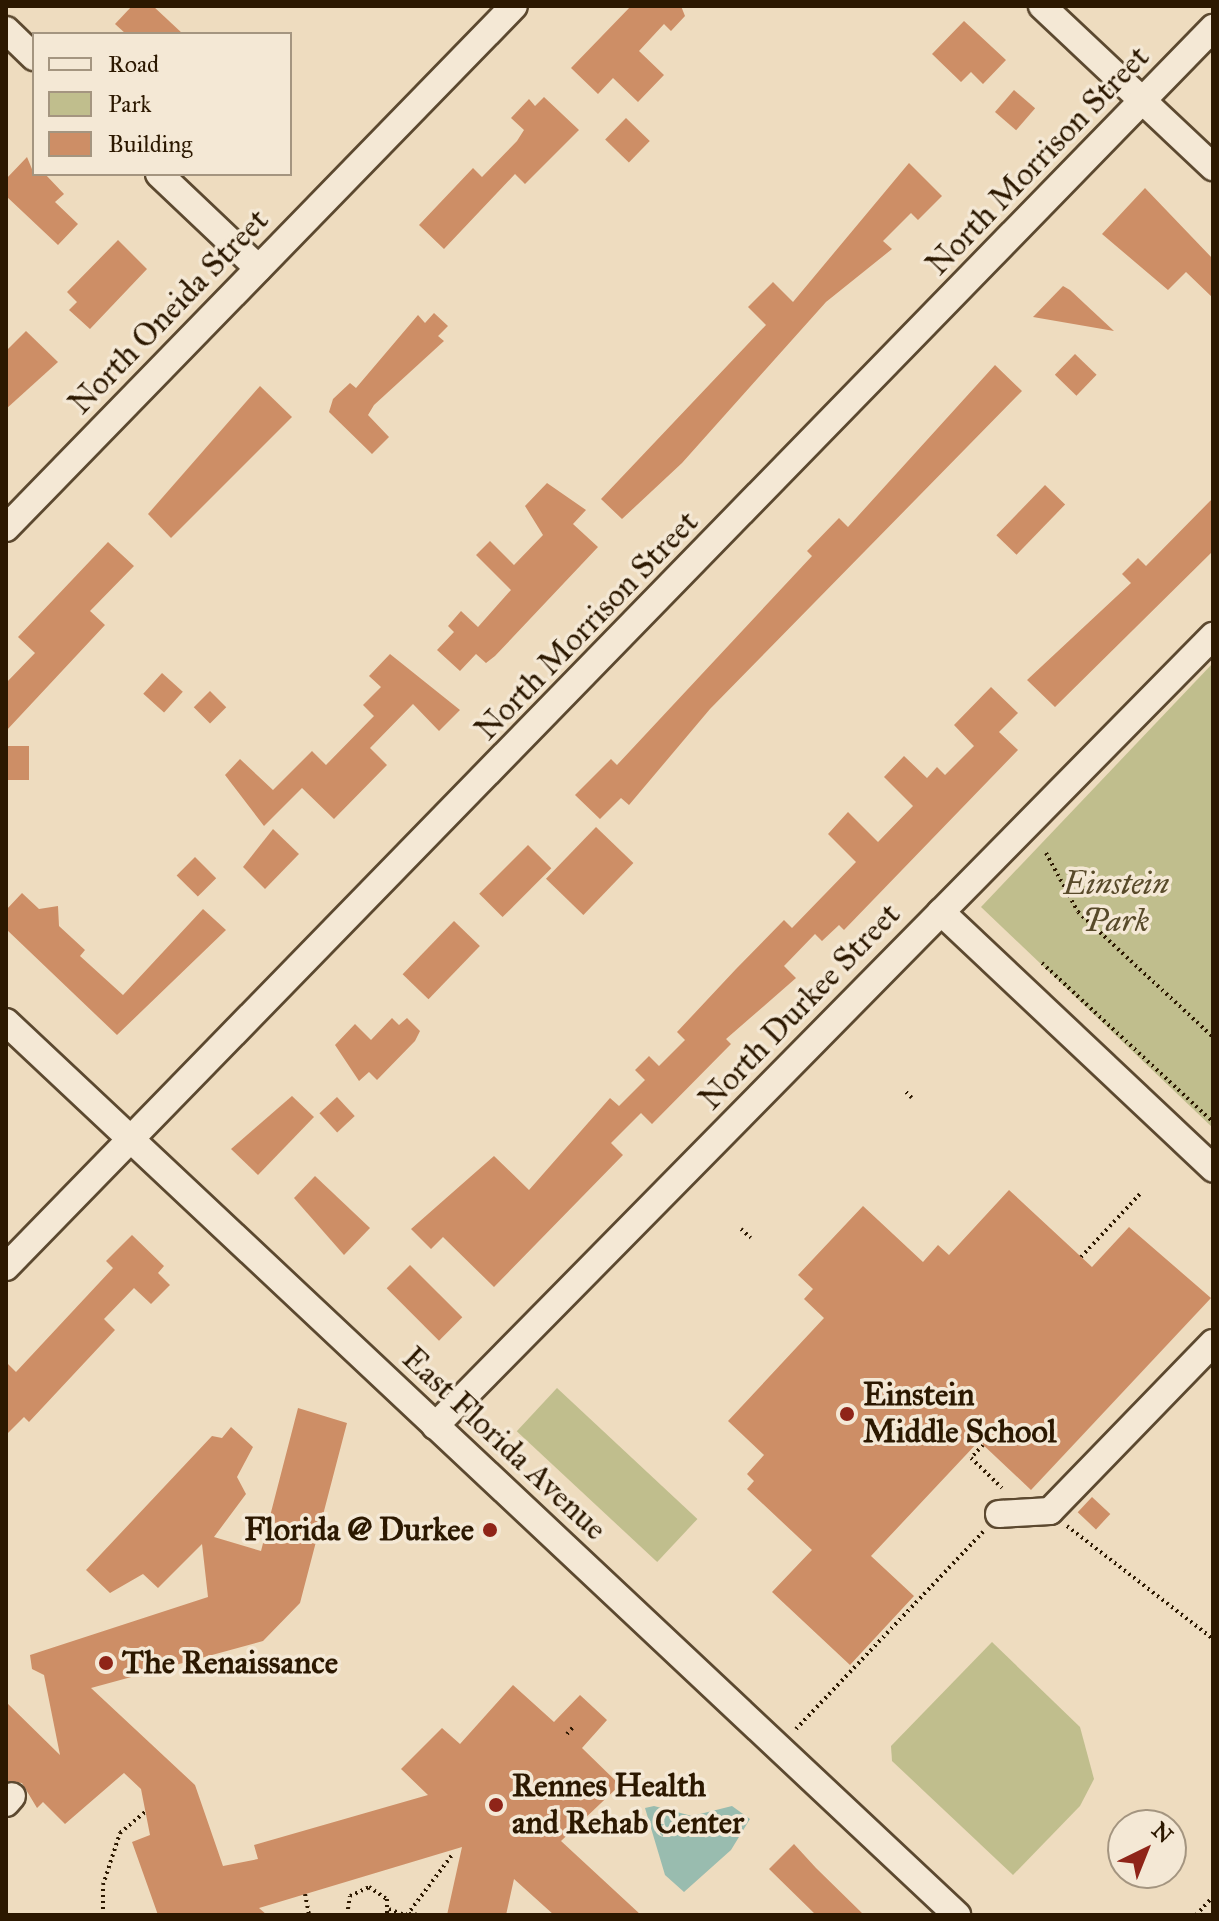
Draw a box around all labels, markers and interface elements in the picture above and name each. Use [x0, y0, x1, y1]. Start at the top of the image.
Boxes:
legend [32, 32, 292, 176]
street label: North Morrison Street [919, 38, 1157, 284]
text: Road [108, 49, 159, 79]
text: Park [108, 89, 151, 119]
text: Building [108, 129, 193, 159]
street label: North Oneida Street [61, 201, 277, 423]
street label: North Morrison Street [468, 503, 706, 749]
park label: Einstein Park [1063, 866, 1169, 941]
street label: North Durkee Street [692, 896, 908, 1118]
street label: East Florida Avenue [394, 1340, 614, 1548]
place label: Einstein Middle School [863, 1377, 1056, 1452]
marker: Einstein Middle School [838, 1405, 856, 1423]
place label: Florida @ Durkee [244, 1511, 474, 1549]
marker: Florida @ Durkee [481, 1521, 499, 1539]
place label: The Renaissance [122, 1644, 338, 1682]
marker: The Renaissance [97, 1654, 115, 1672]
place label: Rennes Health and Rehab Center [512, 1768, 744, 1843]
marker: Rennes Health and Rehab Center [487, 1796, 505, 1814]
north arrow [1107, 1809, 1187, 1889]
text: N [1146, 1816, 1178, 1849]

